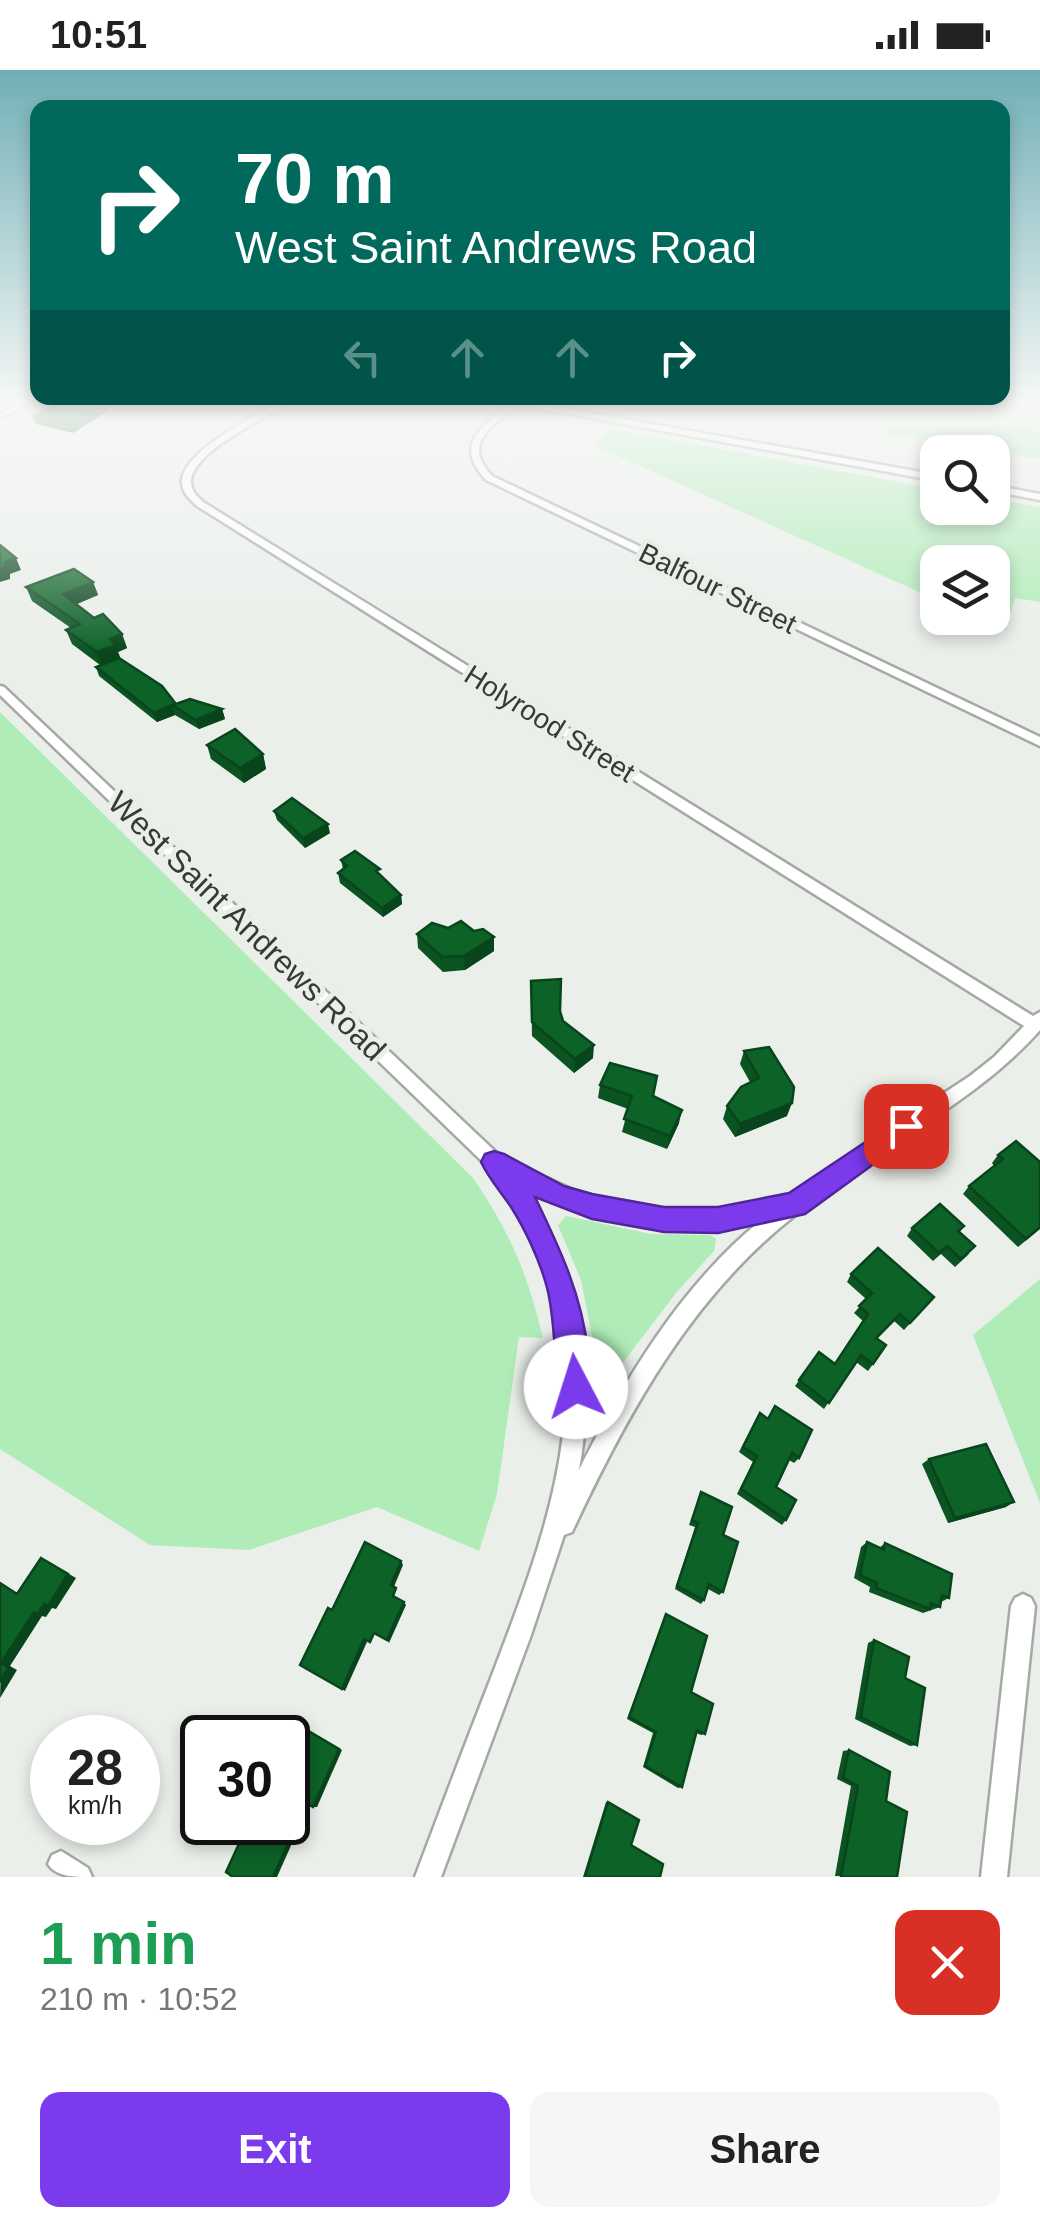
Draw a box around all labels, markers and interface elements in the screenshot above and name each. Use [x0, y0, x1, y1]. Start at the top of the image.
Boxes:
text: 10:51 [50, 14, 147, 56]
icon: right [70, 140, 200, 270]
text: 70 m [235, 140, 395, 218]
text: West Saint Andrews Road [235, 222, 757, 273]
icon: left [335, 330, 390, 385]
icon: ahead [440, 330, 495, 385]
icon: ahead [545, 330, 600, 385]
icon: right [650, 330, 705, 385]
map controls [920, 435, 1010, 635]
button: search [920, 435, 1010, 525]
street label: Balfour Street [634, 537, 802, 640]
button: layers [920, 545, 1010, 635]
street label: Holyrood Street [459, 659, 641, 788]
street label: West Saint Andrews Road [101, 784, 393, 1068]
pin [864, 1084, 949, 1169]
icon: arrive [879, 1099, 934, 1154]
position arrow [524, 1335, 628, 1439]
speed limit sign: 30 [180, 1715, 310, 1845]
text: 28 [67, 1740, 123, 1796]
text: km/h [68, 1791, 122, 1819]
text: 1 min [40, 1910, 197, 1977]
button: close [895, 1910, 1000, 2015]
text: 210 m · 10:52 [40, 1981, 237, 2017]
button: Exit [40, 2092, 510, 2207]
button: Share [530, 2092, 1000, 2207]

